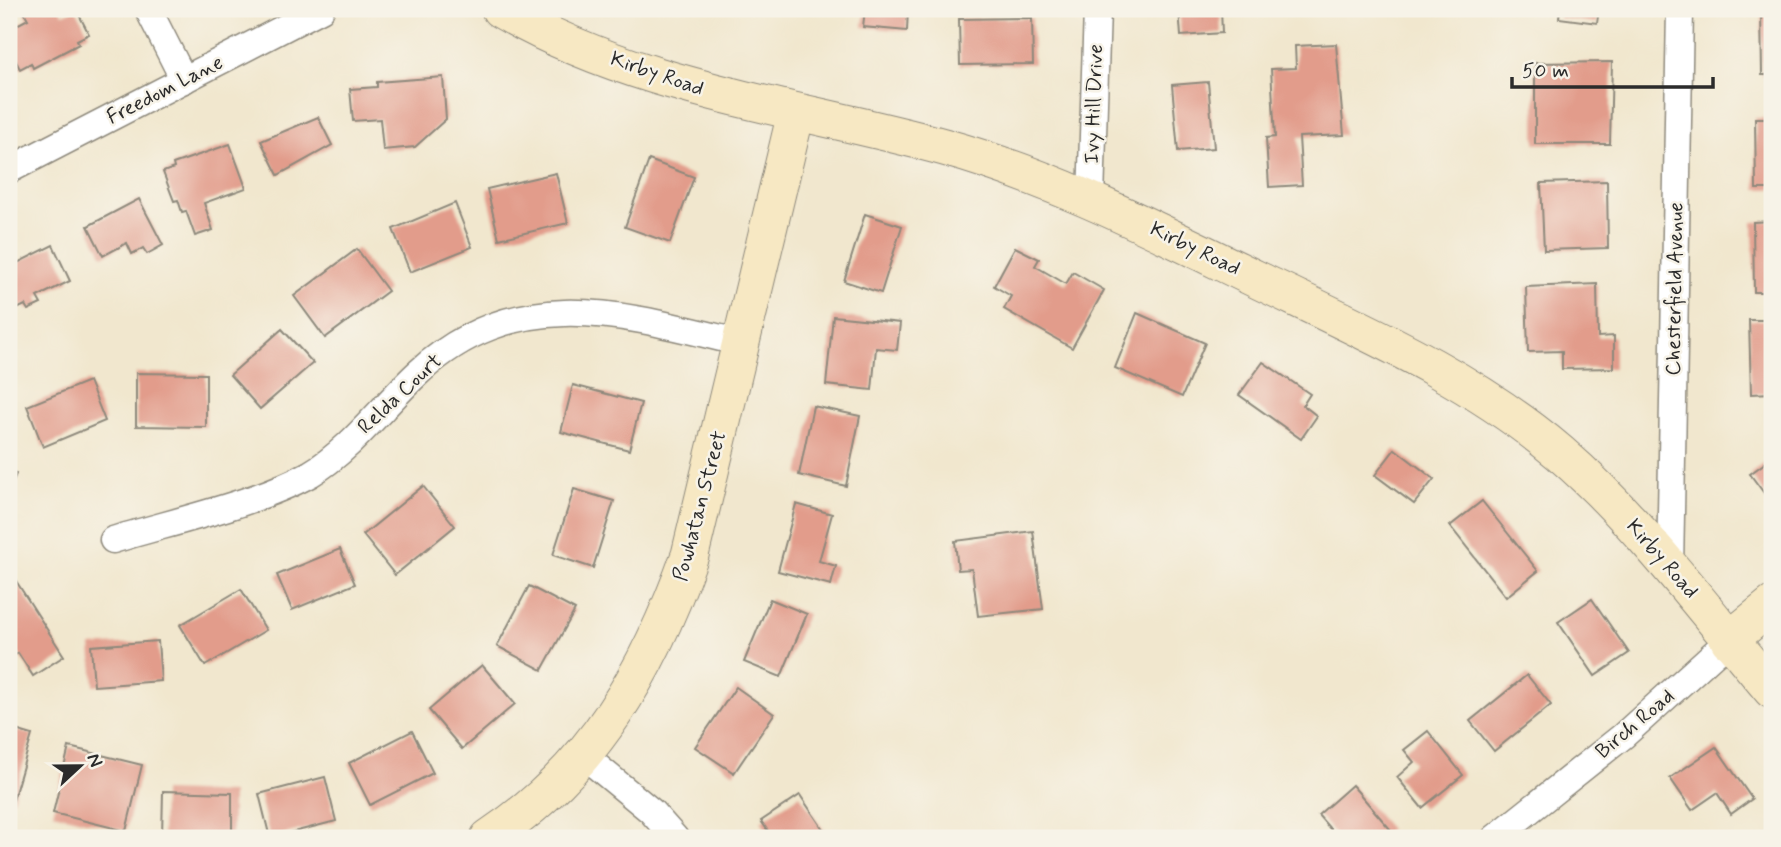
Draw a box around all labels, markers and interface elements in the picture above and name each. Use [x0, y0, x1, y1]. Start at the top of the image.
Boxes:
street label: Ivy Hill Drive [1078, 44, 1110, 164]
street label: Kirby Road [607, 45, 707, 103]
scale bar [1512, 46, 1713, 90]
street label: Freedom Lane [102, 49, 228, 131]
text: 50 m [1522, 57, 1569, 85]
street label: Chesterfield Avenue [1659, 202, 1691, 376]
street label: Kirby Road [1145, 215, 1245, 283]
street label: Relda Court [352, 347, 448, 440]
street label: Powhatan Street [666, 428, 734, 584]
street label: Kirby Road [1620, 513, 1704, 605]
street label: Birch Road [1590, 683, 1680, 765]
north arrow [46, 732, 116, 802]
text: N [80, 750, 108, 771]

